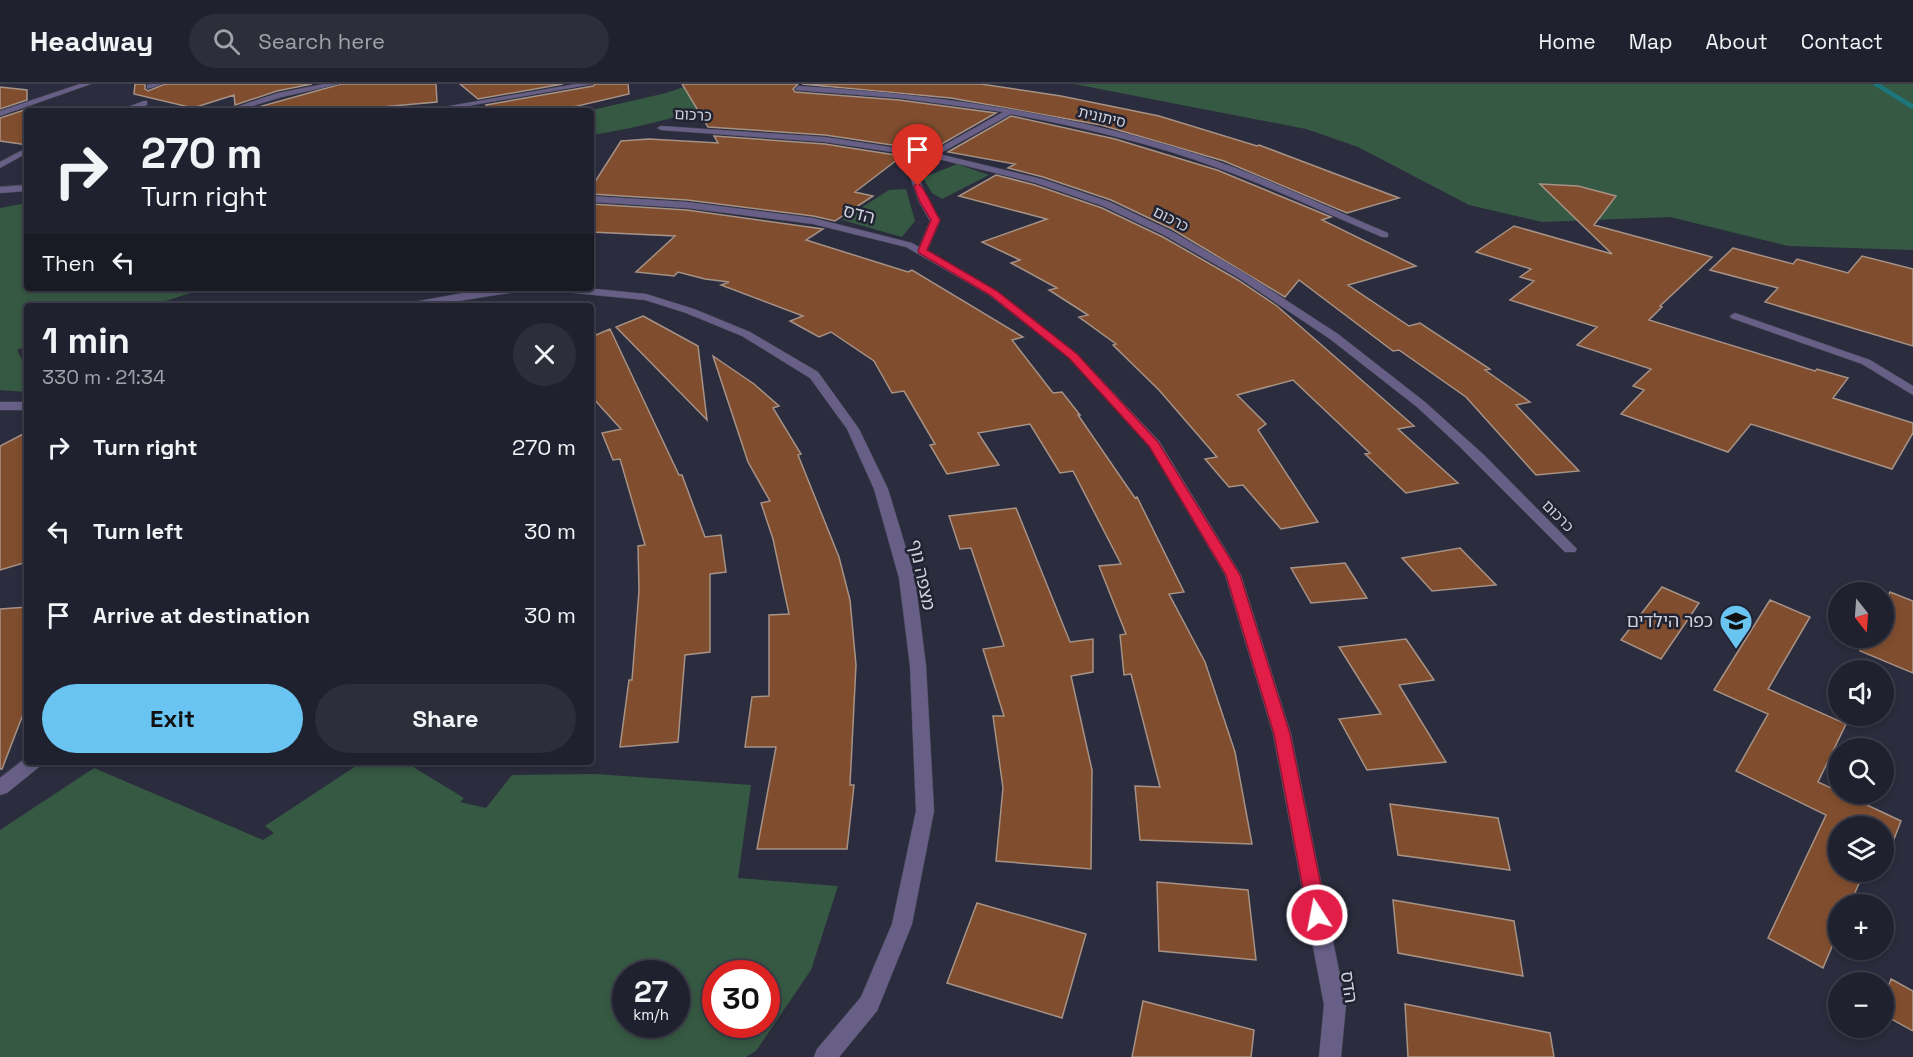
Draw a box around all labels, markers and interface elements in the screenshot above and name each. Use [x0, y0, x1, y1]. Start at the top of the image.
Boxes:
search box [189, 14, 609, 68]
text: Headway [30, 23, 153, 59]
icon: search [210, 25, 243, 58]
text: Search here [258, 27, 385, 55]
text: Home [1538, 28, 1596, 55]
text: Map [1629, 28, 1673, 55]
text: About [1706, 28, 1768, 55]
text: Contact [1801, 28, 1883, 55]
street label: סיתונית [1076, 102, 1128, 131]
street label: כרכום [674, 104, 713, 125]
pin [892, 124, 943, 186]
text: 270 m [141, 127, 262, 180]
icon: right [42, 132, 120, 210]
icon: arrive [901, 133, 934, 166]
text: Turn right [141, 179, 268, 214]
street label: הדס [841, 198, 877, 229]
street label: כרכום [1150, 202, 1193, 236]
icon: left [107, 246, 140, 279]
text: Then [42, 249, 95, 277]
text: 1 min [42, 318, 130, 364]
button: close [513, 323, 576, 386]
text: 330 m · 21:34 [42, 364, 165, 390]
icon: right [42, 431, 75, 464]
text: Turn right [93, 433, 198, 461]
text: 270 m [512, 433, 576, 461]
street label: כרכום [1538, 496, 1579, 536]
icon: left [42, 515, 75, 548]
text: Turn left [93, 517, 183, 545]
text: 30 m [524, 517, 576, 545]
street label: מצפה נוף [904, 538, 941, 612]
north arrow [1828, 582, 1894, 648]
map controls [1828, 582, 1894, 1038]
icon: arrive [42, 599, 75, 632]
text: Arrive at destination [93, 601, 310, 629]
text: 30 m [524, 601, 576, 629]
school or university icon: כפר הילדים [1718, 603, 1754, 650]
place label: כפר הילדים [1627, 609, 1713, 632]
button: sound [1828, 660, 1894, 726]
button: Exit [42, 684, 303, 753]
button: Share [315, 684, 576, 753]
button: search [1828, 738, 1894, 804]
button: layers [1828, 816, 1894, 882]
position arrow [1285, 883, 1349, 947]
button: + [1828, 894, 1894, 960]
speed limit sign: 30 [702, 960, 780, 1038]
street label: הדס [1336, 969, 1363, 1004]
text: 27 [634, 972, 668, 1011]
button: − [1828, 972, 1894, 1038]
text: km/h [633, 1005, 669, 1024]

